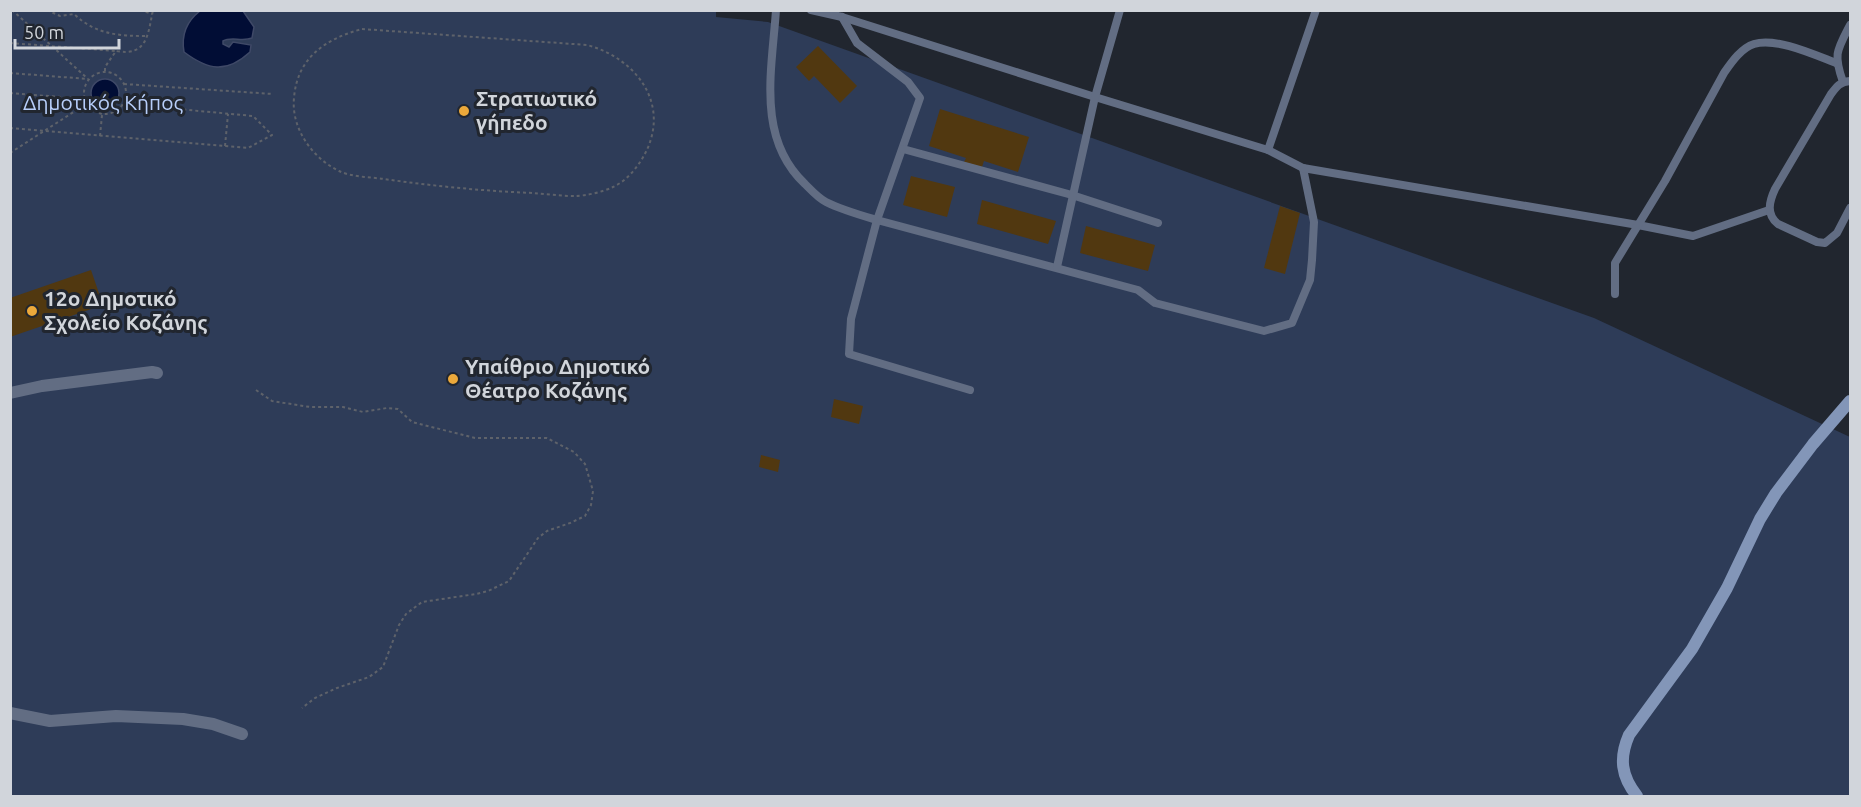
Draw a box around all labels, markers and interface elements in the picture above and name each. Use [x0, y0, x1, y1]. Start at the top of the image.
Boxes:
scale bar [15, 12, 118, 50]
text: 50 m [24, 22, 64, 42]
place label: Στρατιωτικό γήπεδο [476, 86, 597, 134]
park label: Δημοτικός Κήπος [23, 90, 183, 114]
marker: Στρατιωτικό γήπεδο [457, 104, 471, 118]
place label: 12ο Δημοτικό Σχολείο Κοζάνης [44, 286, 208, 334]
marker: 12ο Δημοτικό Σχολείο Κοζάνης [25, 304, 39, 318]
place label: Υπαίθριο Δημοτικό Θέατρο Κοζάνης [465, 354, 650, 402]
marker: Υπαίθριο Δημοτικό Θέατρο Κοζάνης [446, 372, 460, 386]

